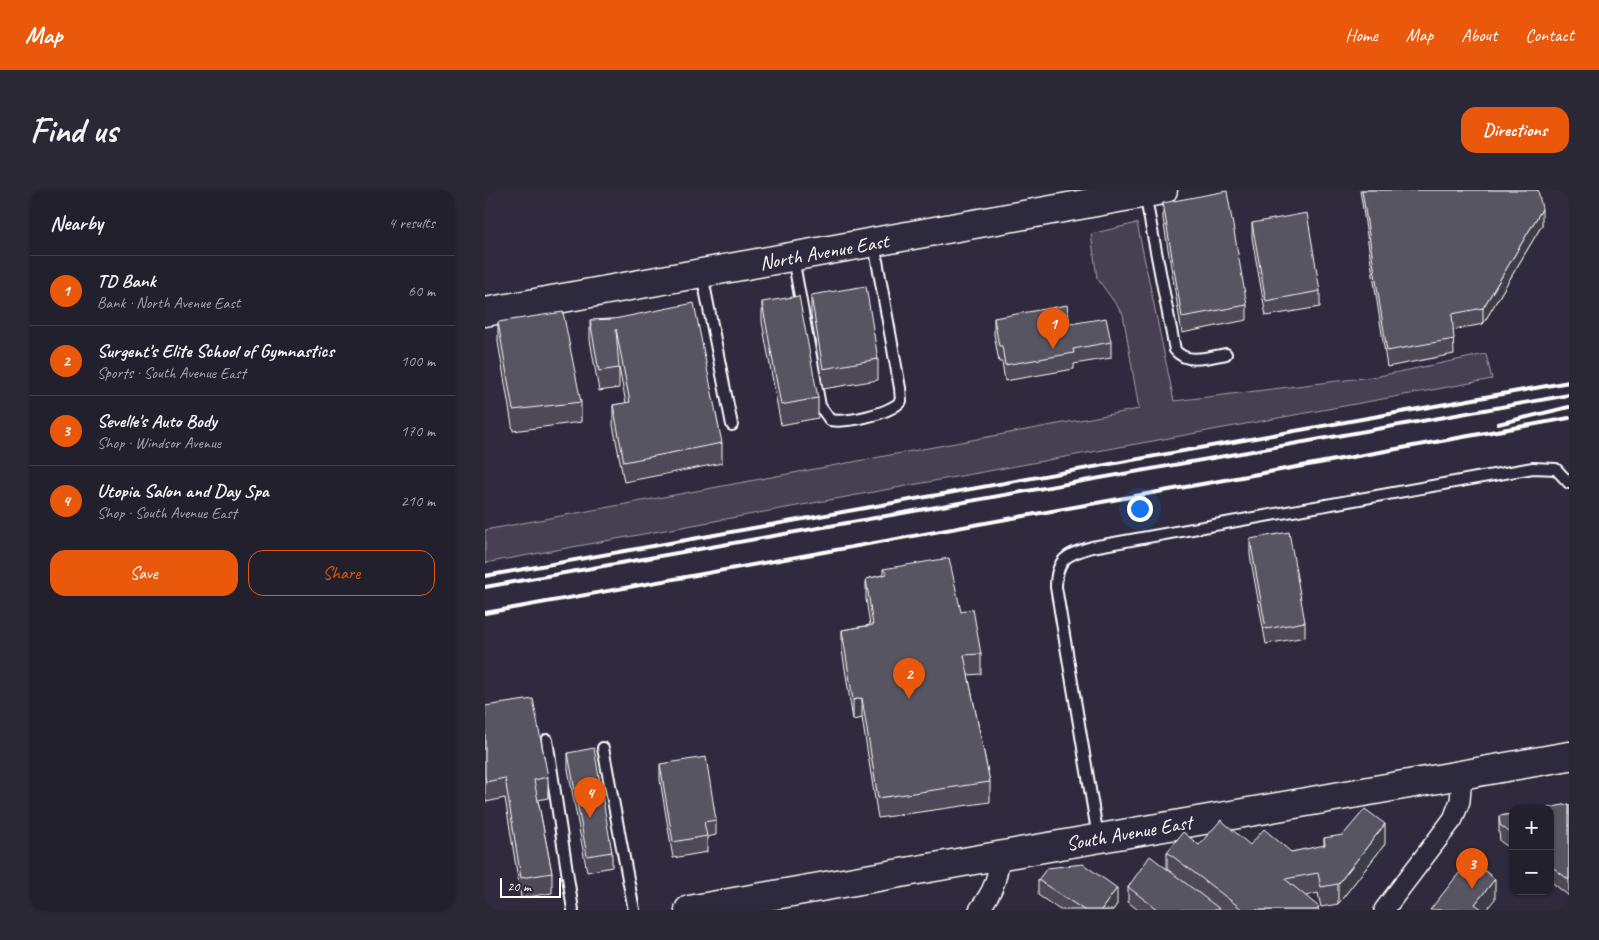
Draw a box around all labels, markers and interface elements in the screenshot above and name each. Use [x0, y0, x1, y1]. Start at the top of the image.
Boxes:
text: Map [25, 20, 62, 50]
text: Home [1345, 24, 1378, 46]
text: Map [1406, 24, 1433, 46]
text: About [1461, 24, 1497, 46]
text: Contact [1525, 24, 1574, 46]
button: Directions [1461, 107, 1569, 153]
text: Find us [30, 108, 117, 153]
text: Nearby [50, 210, 103, 236]
text: 4 results [388, 213, 435, 233]
street label: North Avenue East [758, 228, 893, 276]
text: TD Bank [97, 269, 156, 293]
text: 1 [62, 281, 70, 301]
text: 60 m [408, 281, 435, 301]
text: Bank · North Avenue East [97, 293, 240, 313]
pin: 1 [1037, 308, 1069, 349]
text: Surgent's Elite School of Gymnastics [97, 339, 334, 363]
text: 2 [62, 351, 70, 371]
text: 100 m [401, 351, 435, 371]
text: Sports · South Avenue East [97, 363, 246, 383]
text: Sevelle's Auto Body [97, 409, 217, 433]
text: 3 [62, 421, 70, 441]
text: 170 m [401, 421, 435, 441]
text: Shop · Windsor Avenue [97, 433, 221, 453]
text: Utopia Salon and Day Spa [97, 479, 269, 503]
text: 4 [62, 491, 70, 511]
text: 210 m [401, 491, 435, 511]
your location [1127, 496, 1153, 522]
text: Shop · South Avenue East [97, 503, 237, 523]
button: Save [50, 550, 238, 596]
button: Share [248, 550, 435, 596]
pin: 2 [893, 658, 925, 699]
pin: 4 [574, 777, 606, 818]
map controls [1509, 805, 1554, 895]
button: + [1509, 805, 1554, 850]
street label: South Avenue East [1064, 809, 1197, 856]
pin: 3 [1456, 848, 1488, 889]
button: − [1509, 850, 1554, 895]
scale bar [500, 875, 561, 898]
text: 20 m [507, 878, 531, 895]

